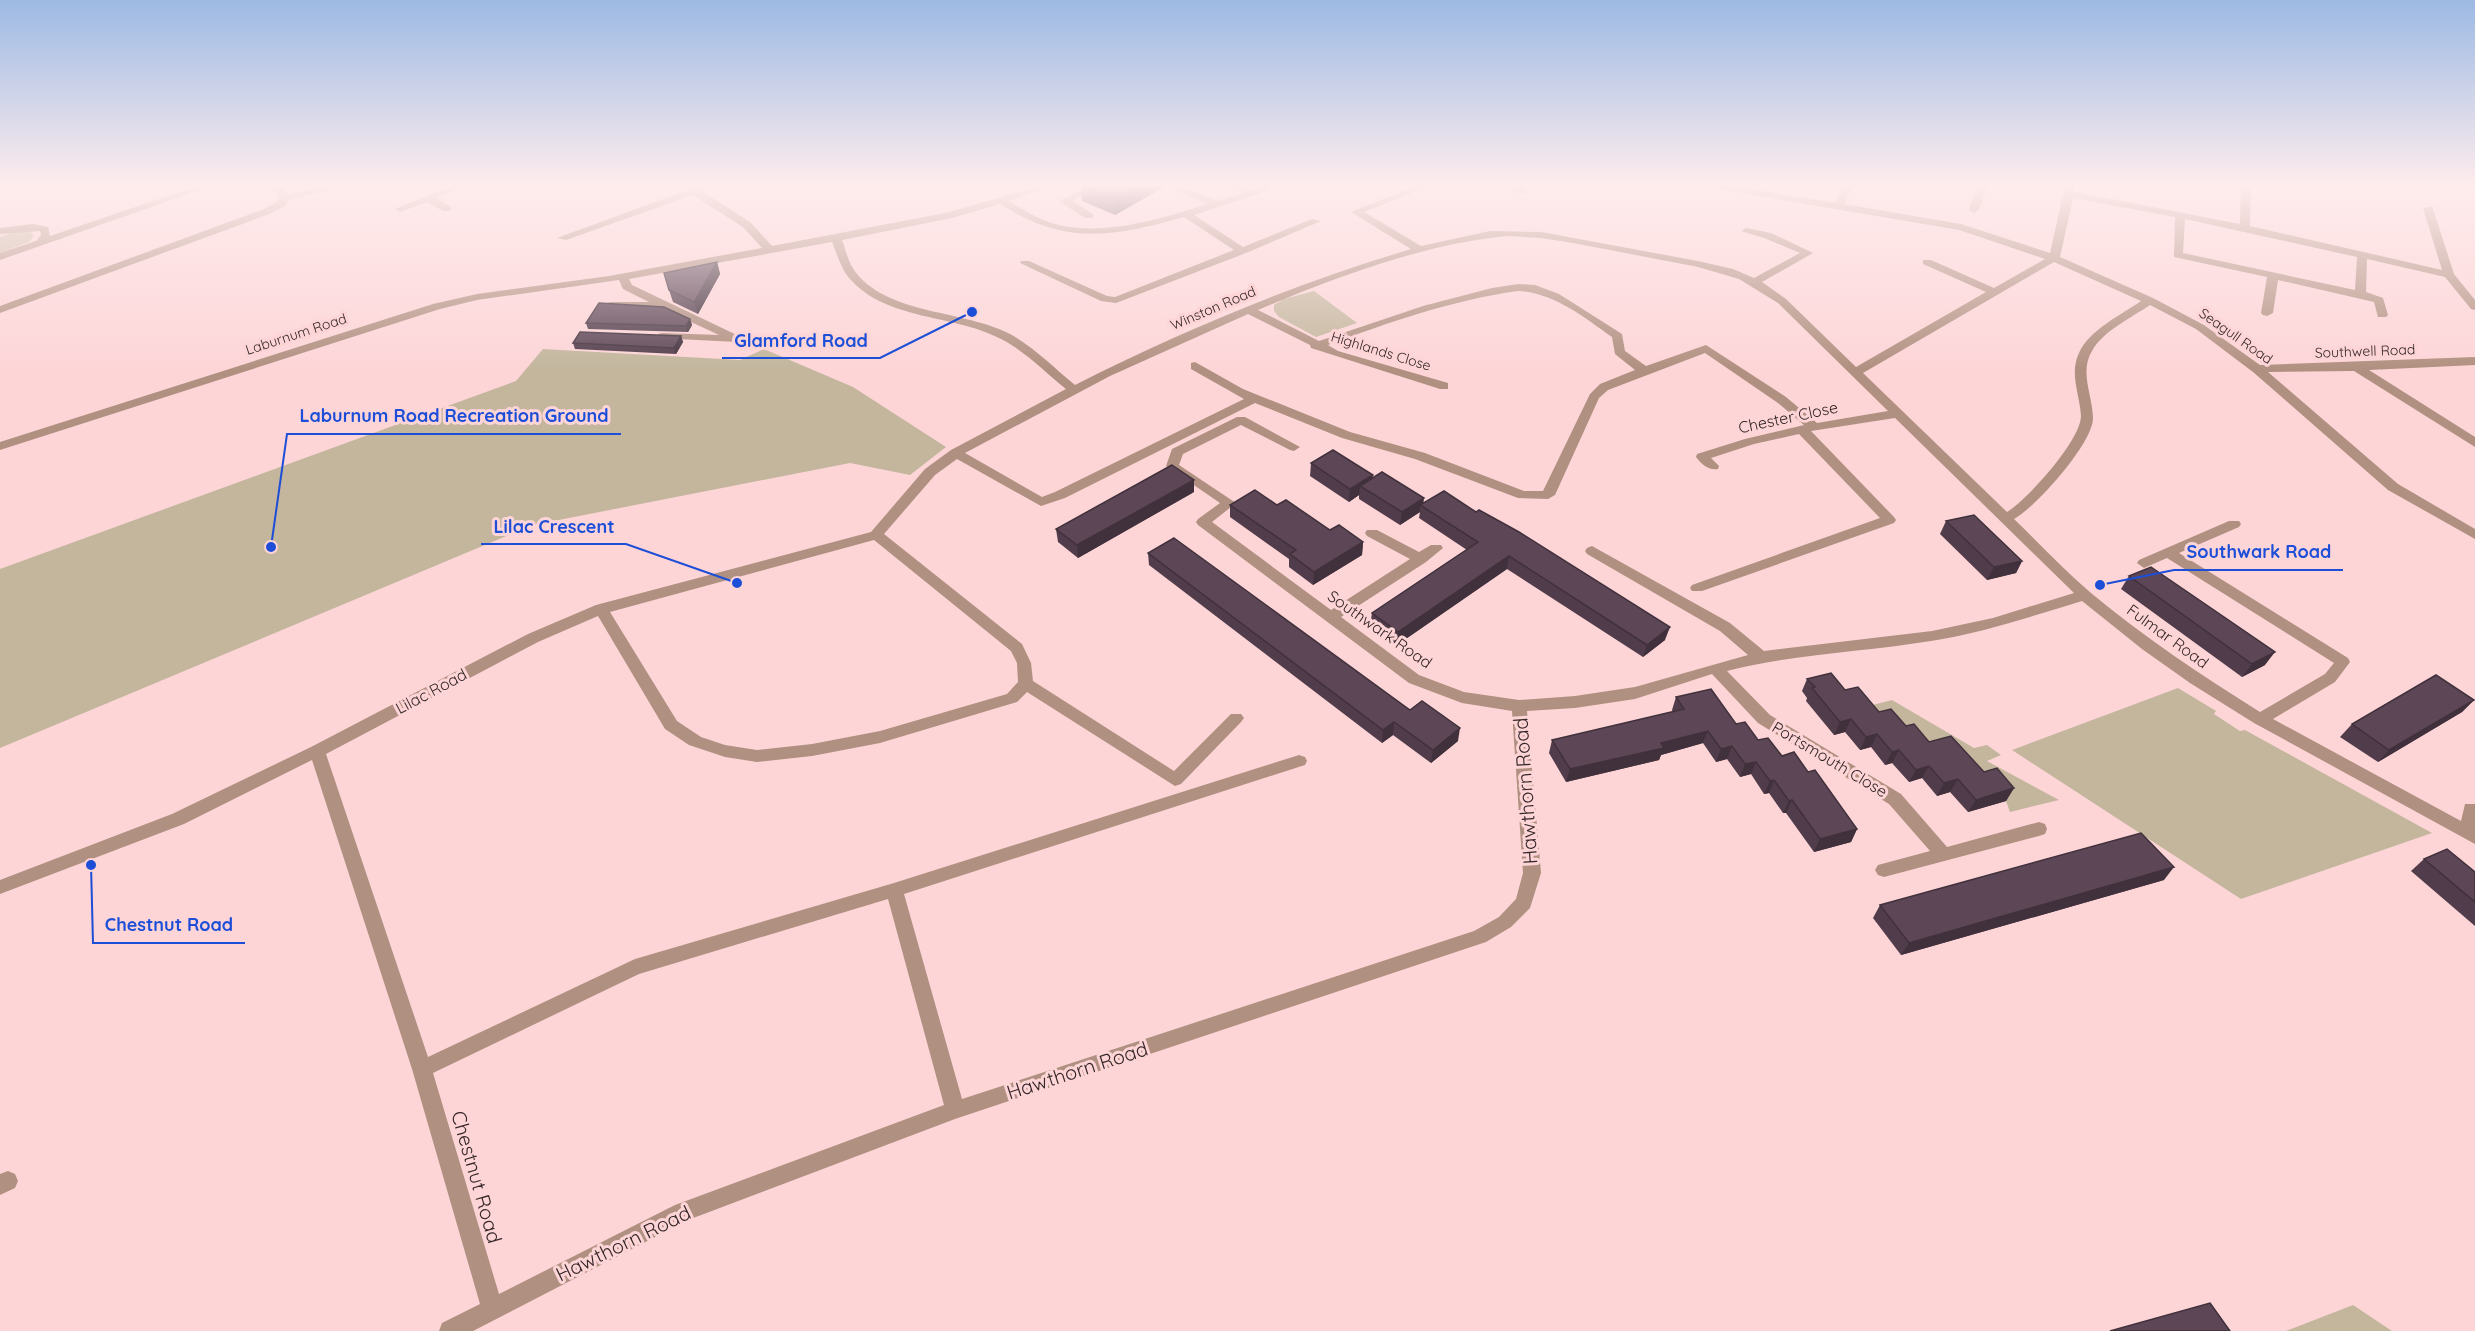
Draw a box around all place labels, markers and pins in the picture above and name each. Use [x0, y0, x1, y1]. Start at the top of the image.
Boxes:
callout: Glamford Road [722, 322, 880, 358]
callout: Laburnum Road Recreation Ground [287, 398, 621, 434]
callout: Lilac Crescent [481, 508, 626, 544]
callout: Southwark Road [2174, 534, 2343, 570]
callout: Chestnut Road [93, 907, 245, 943]

